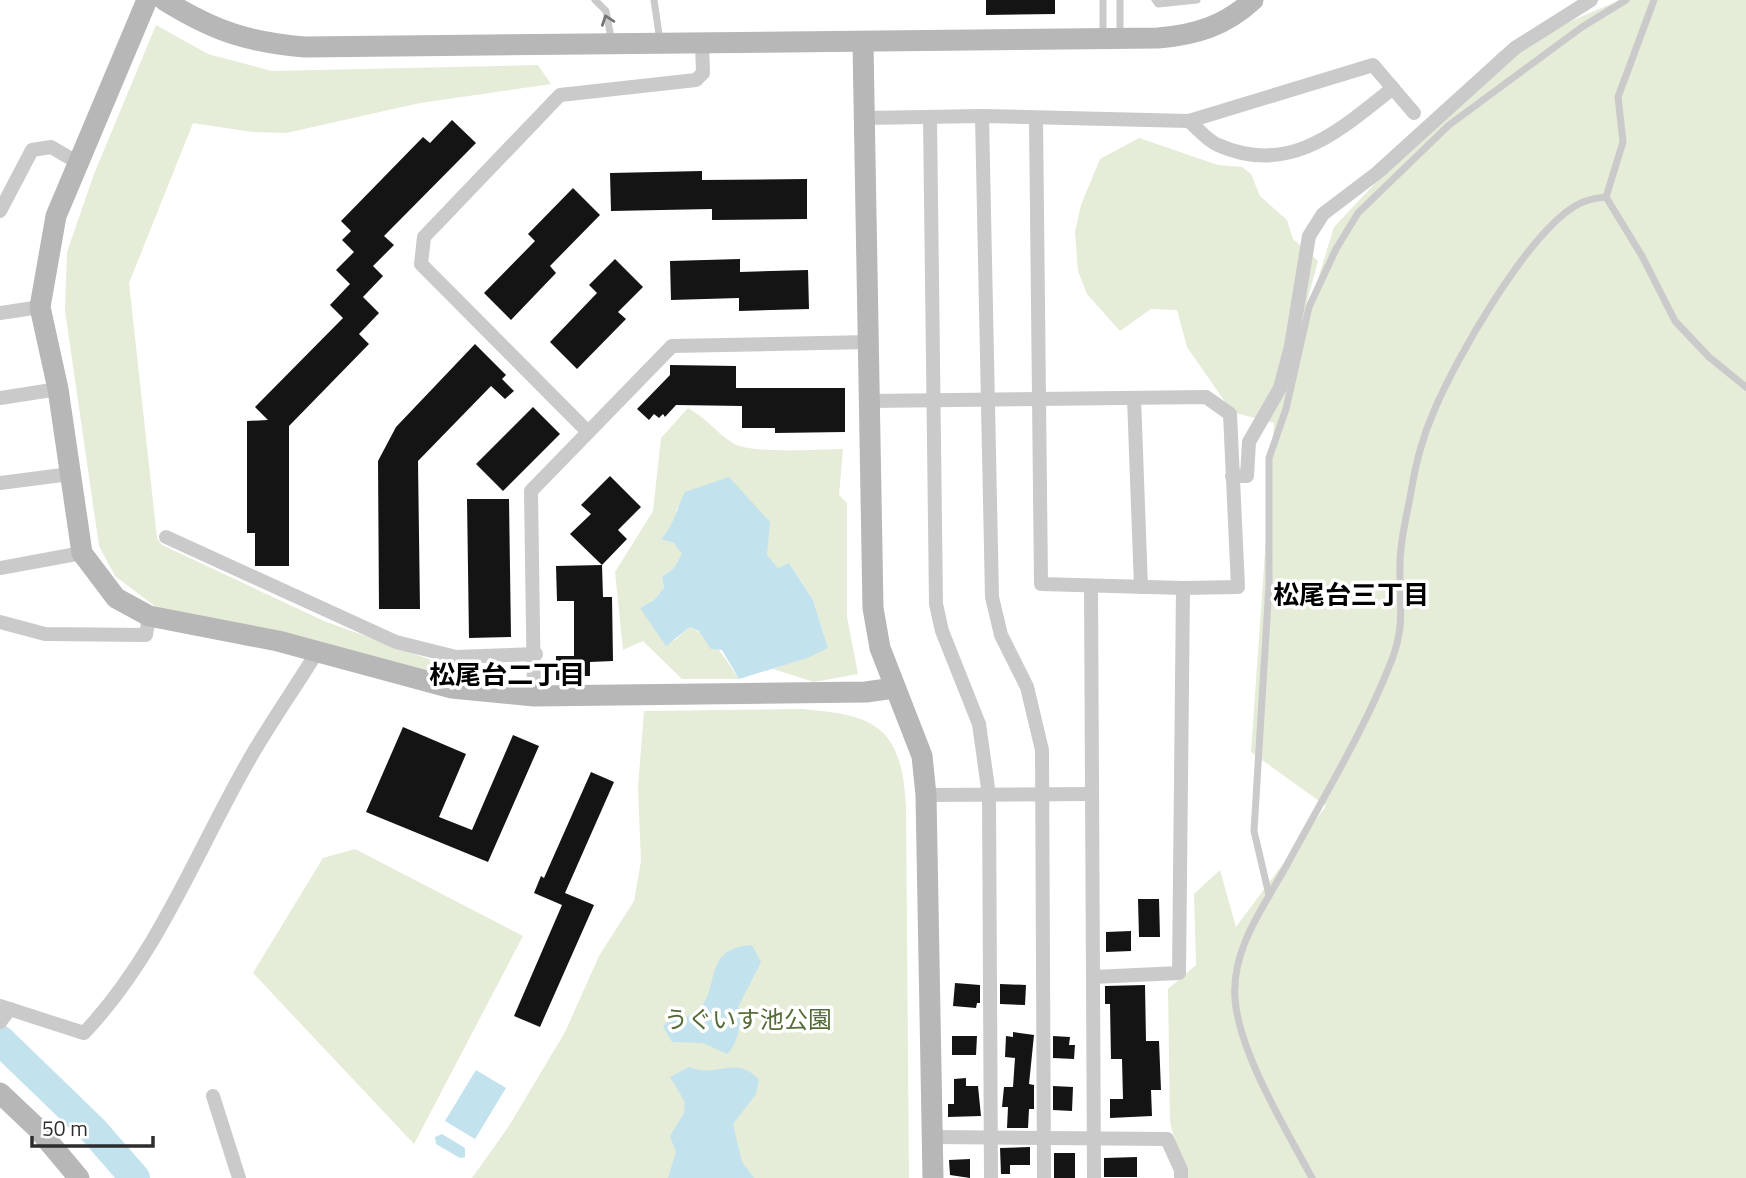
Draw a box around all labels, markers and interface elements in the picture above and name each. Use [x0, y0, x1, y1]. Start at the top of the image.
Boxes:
one-way arrow [601, 14, 616, 27]
district label: 松尾台三丁目 [1273, 575, 1429, 614]
district label: 松尾台二丁目 [429, 655, 585, 694]
park label: うぐいす池公園 [664, 1001, 832, 1037]
scale bar [32, 1104, 152, 1148]
text: 50 m [42, 1112, 88, 1144]

